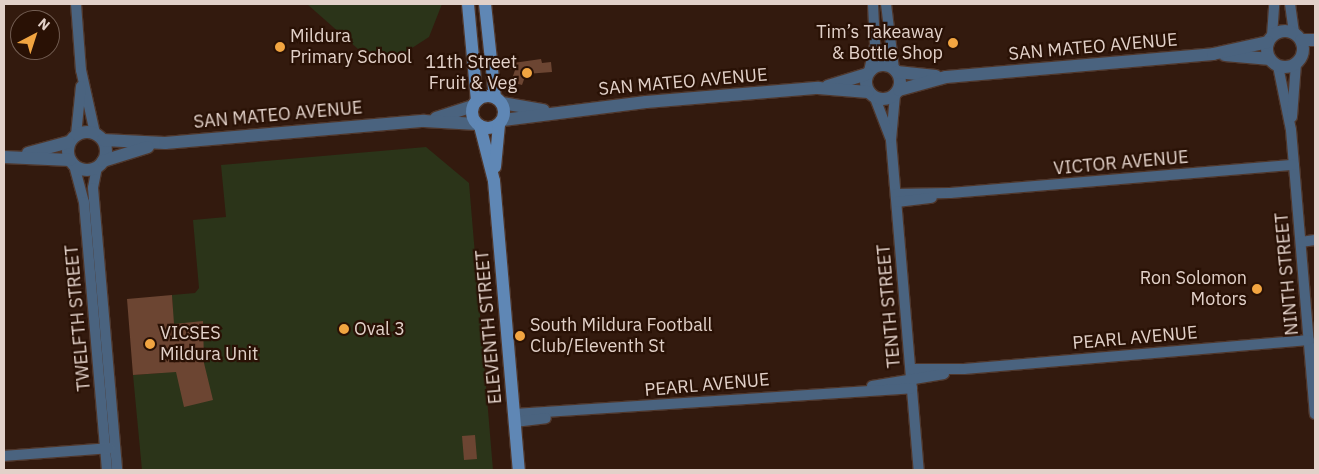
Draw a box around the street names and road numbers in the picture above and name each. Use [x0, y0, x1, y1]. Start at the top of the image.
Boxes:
street label: SAN MATEO AVENUE [1008, 29, 1178, 65]
street label: SAN MATEO AVENUE [598, 64, 768, 100]
street label: SAN MATEO AVENUE [193, 97, 363, 133]
street label: VICTOR AVENUE [1053, 146, 1189, 180]
street label: NINTH STREET [1271, 212, 1303, 336]
street label: TENTH STREET [873, 243, 905, 369]
street label: TWELFTH STREET [61, 244, 95, 392]
street label: ELEVENTH STREET [472, 249, 506, 405]
street label: PEARL AVENUE [1072, 322, 1198, 354]
street label: PEARL AVENUE [644, 369, 770, 401]

